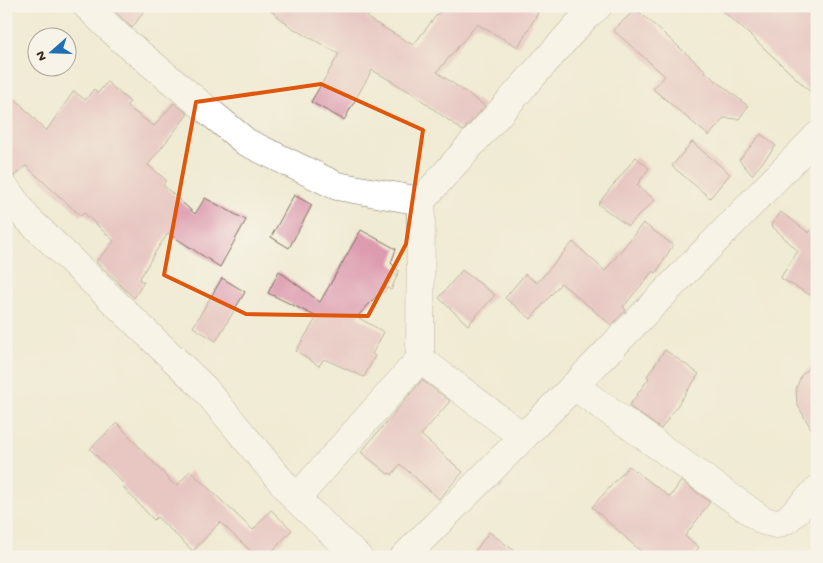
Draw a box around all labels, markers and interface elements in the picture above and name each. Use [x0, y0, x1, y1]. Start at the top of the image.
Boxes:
north arrow [28, 28, 78, 78]
text: N [33, 48, 52, 63]

